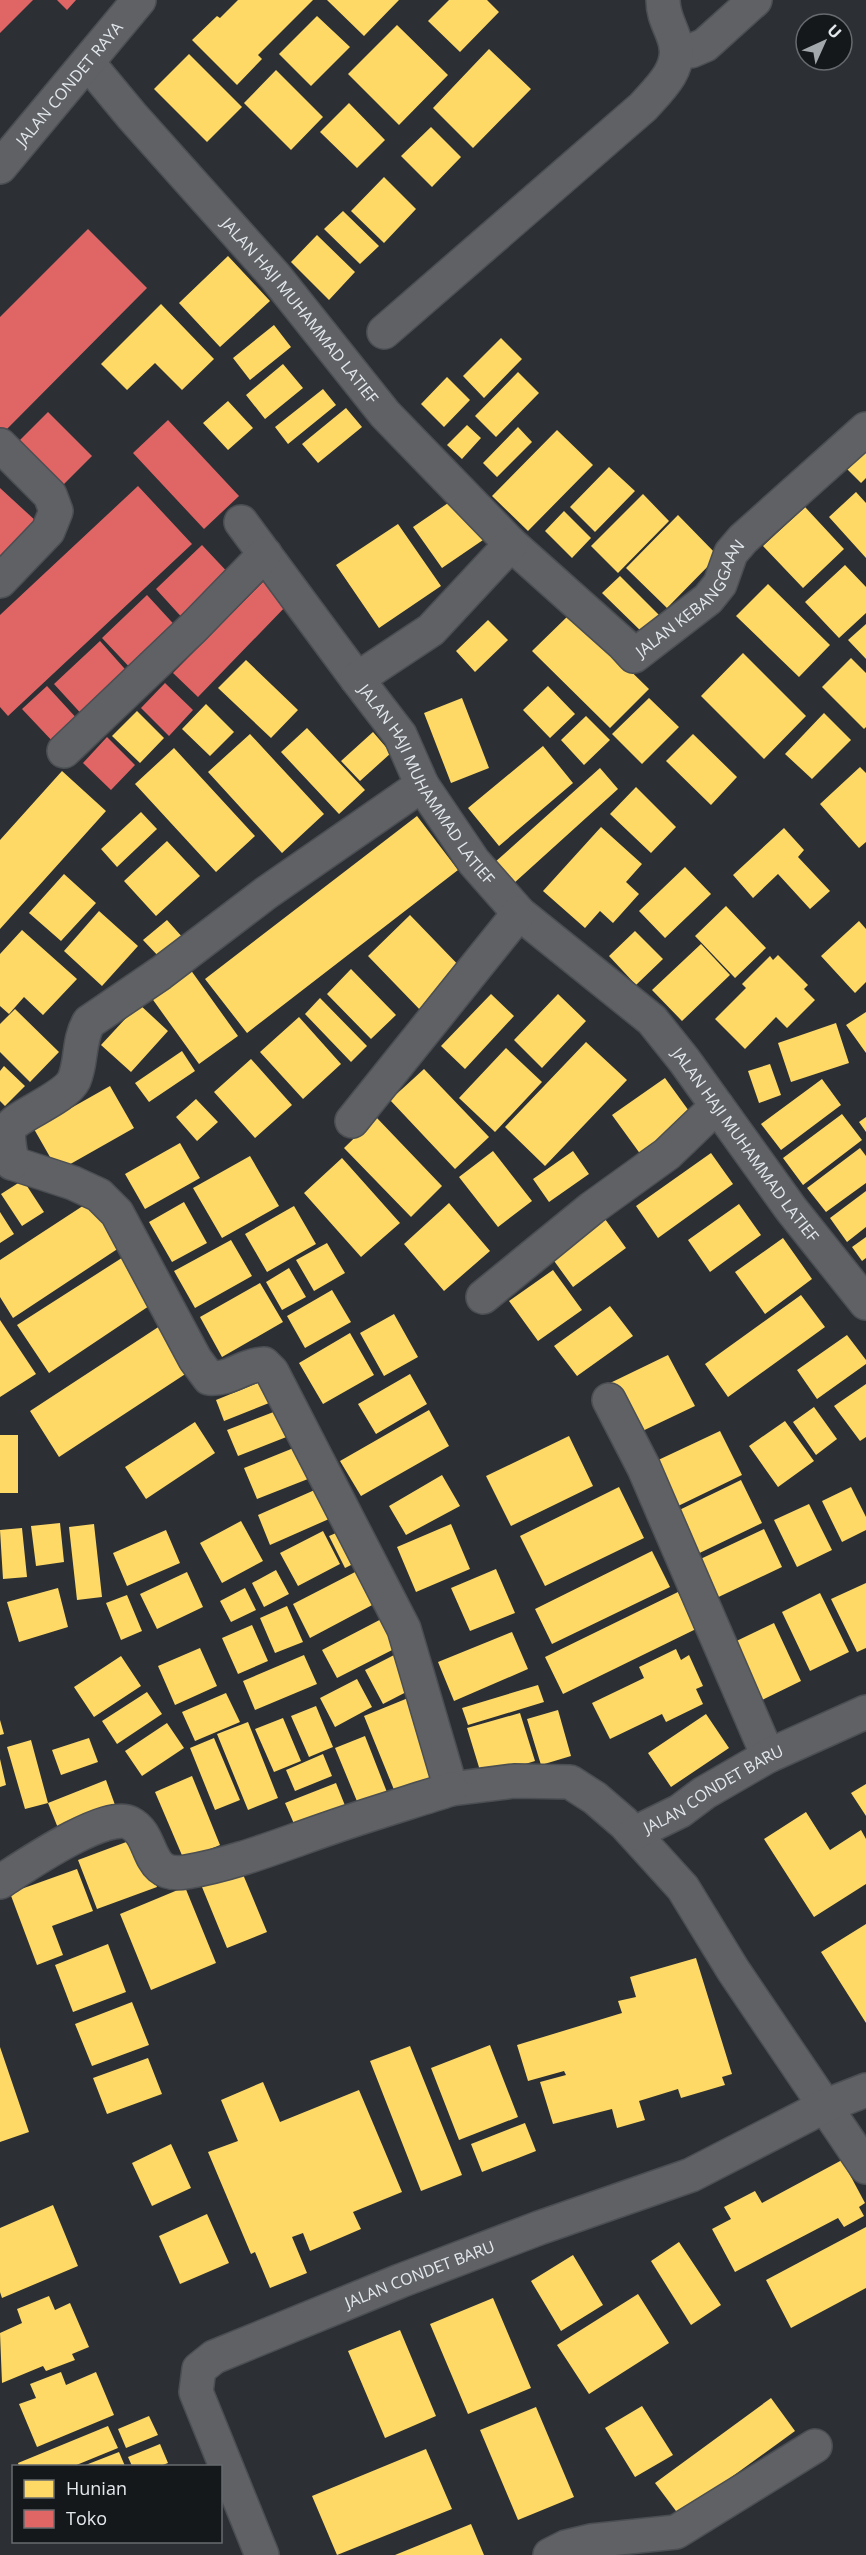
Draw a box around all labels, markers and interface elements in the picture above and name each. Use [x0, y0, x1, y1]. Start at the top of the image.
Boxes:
north arrow [794, 12, 854, 72]
street label: JALAN CONDET RAYA [9, 16, 128, 153]
text: U [823, 19, 847, 43]
street label: JALAN HAJI MUHAMMAD LATIEF [215, 211, 384, 408]
street label: JALAN KEBANGGAAN [629, 534, 749, 663]
street label: JALAN HAJI MUHAMMAD LATIEF [353, 678, 500, 889]
street label: JALAN HAJI MUHAMMAD LATIEF [666, 1041, 824, 1246]
street label: JALAN CONDET BARU [638, 1740, 787, 1839]
street label: JALAN CONDET BARU [340, 2235, 498, 2314]
legend [12, 2465, 222, 2543]
text: Hunian [66, 2476, 127, 2500]
text: Toko [66, 2506, 107, 2530]

